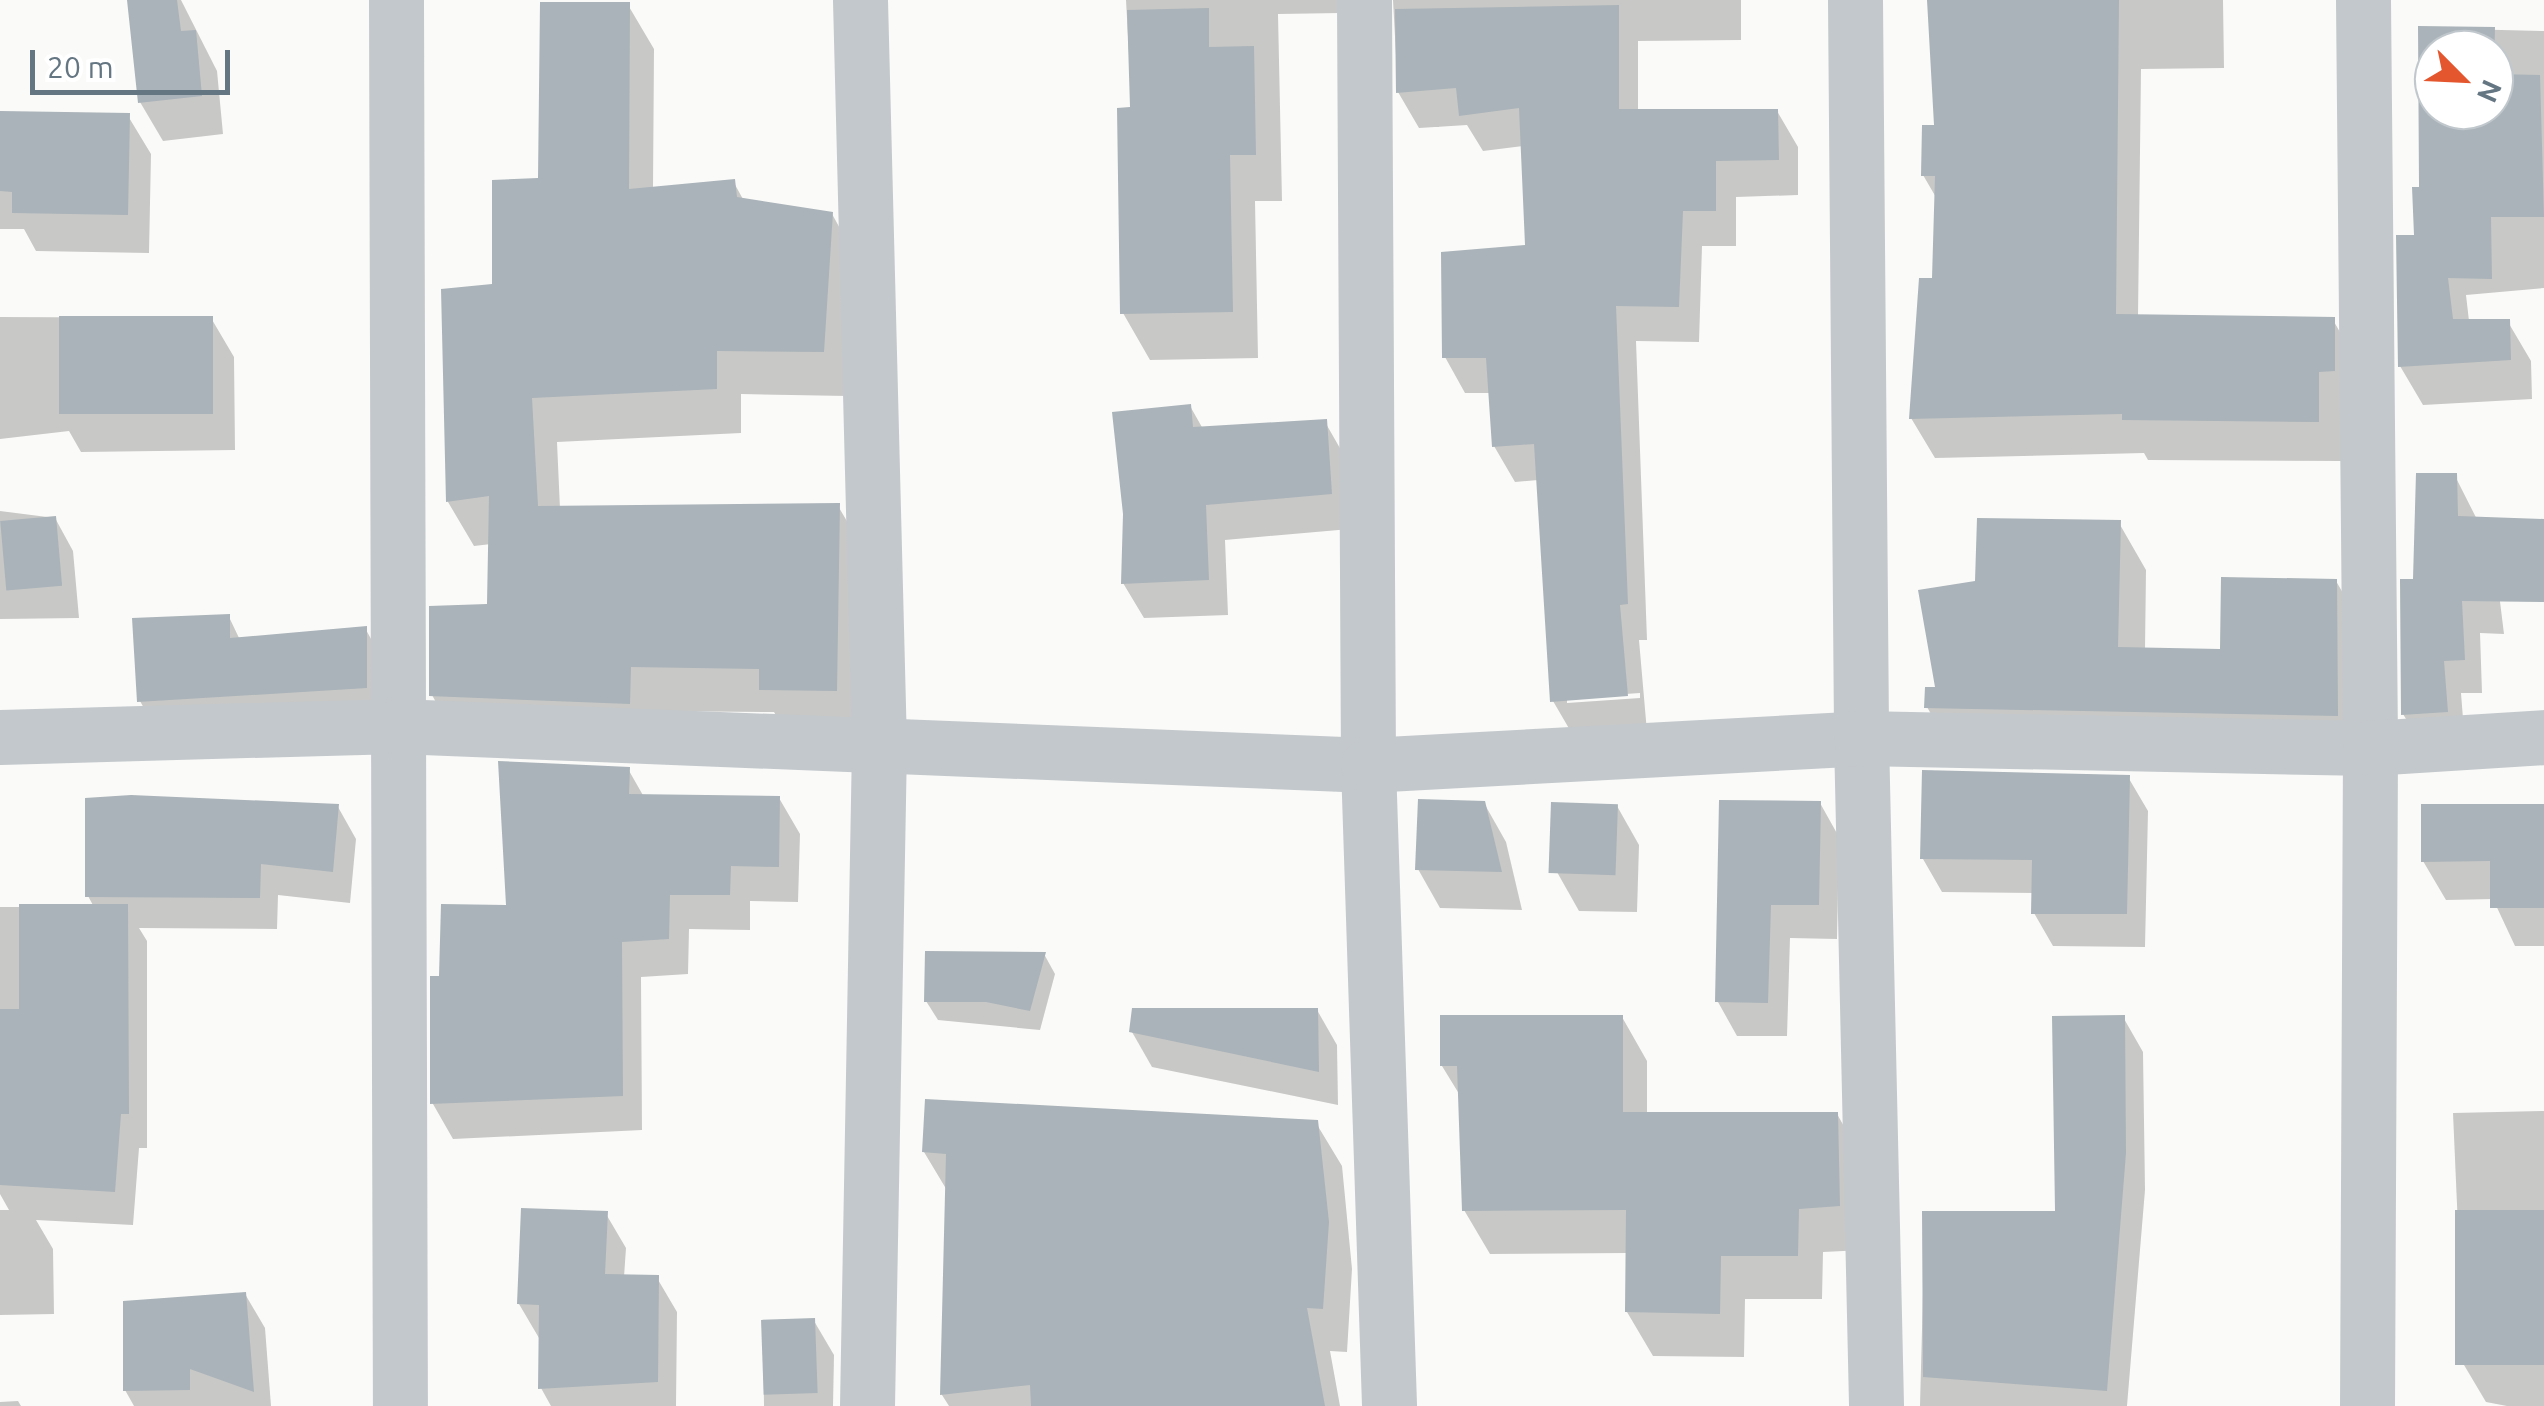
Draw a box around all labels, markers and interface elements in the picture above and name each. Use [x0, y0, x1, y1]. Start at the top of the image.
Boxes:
scale bar [35, 30, 235, 92]
north arrow [2414, 30, 2514, 130]
text: 20 m [47, 50, 114, 84]
text: N [2472, 76, 2508, 107]

